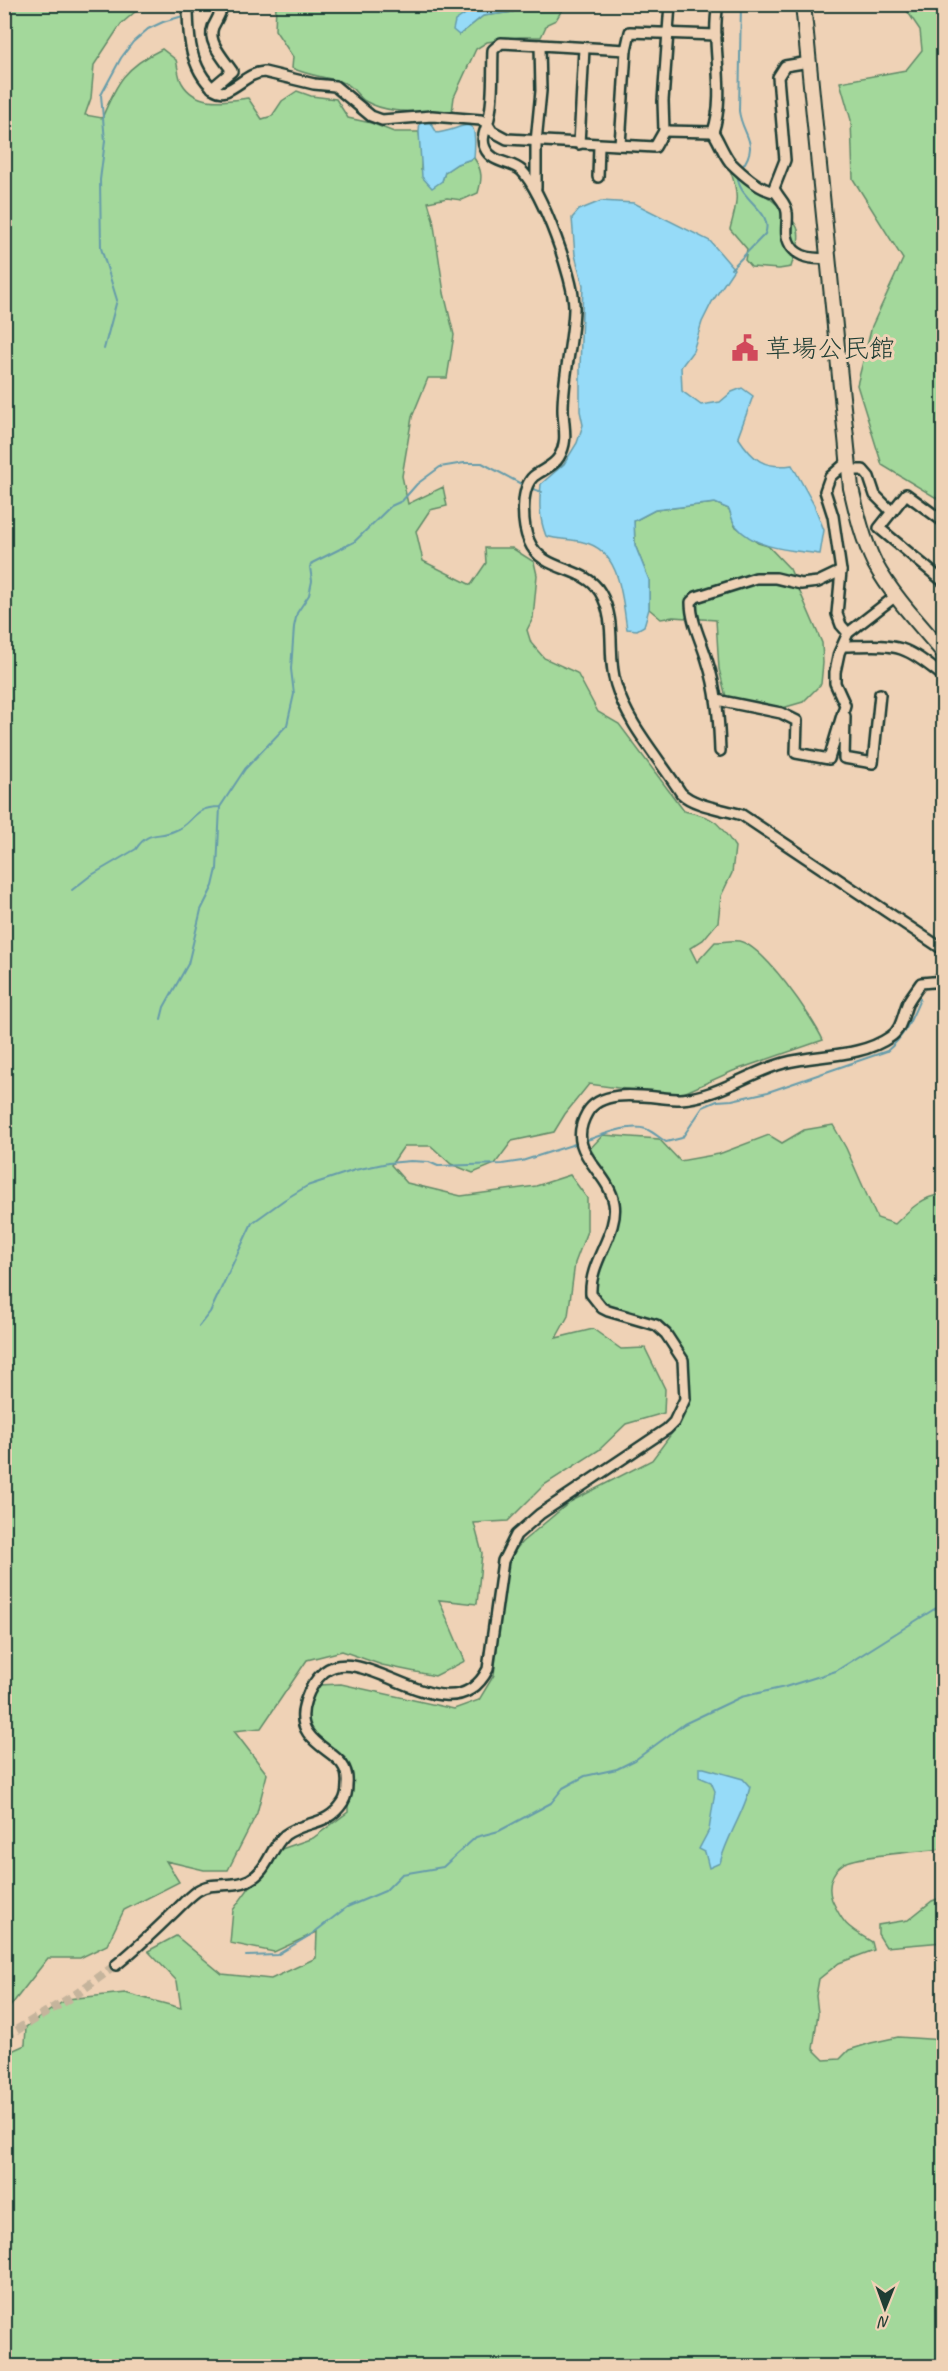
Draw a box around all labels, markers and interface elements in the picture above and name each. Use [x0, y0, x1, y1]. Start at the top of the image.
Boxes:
place label: 草場公民館 [765, 332, 895, 365]
public building icon: 草場公民館 [730, 333, 760, 363]
north arrow [855, 2278, 915, 2338]
text: N [877, 2312, 890, 2332]

